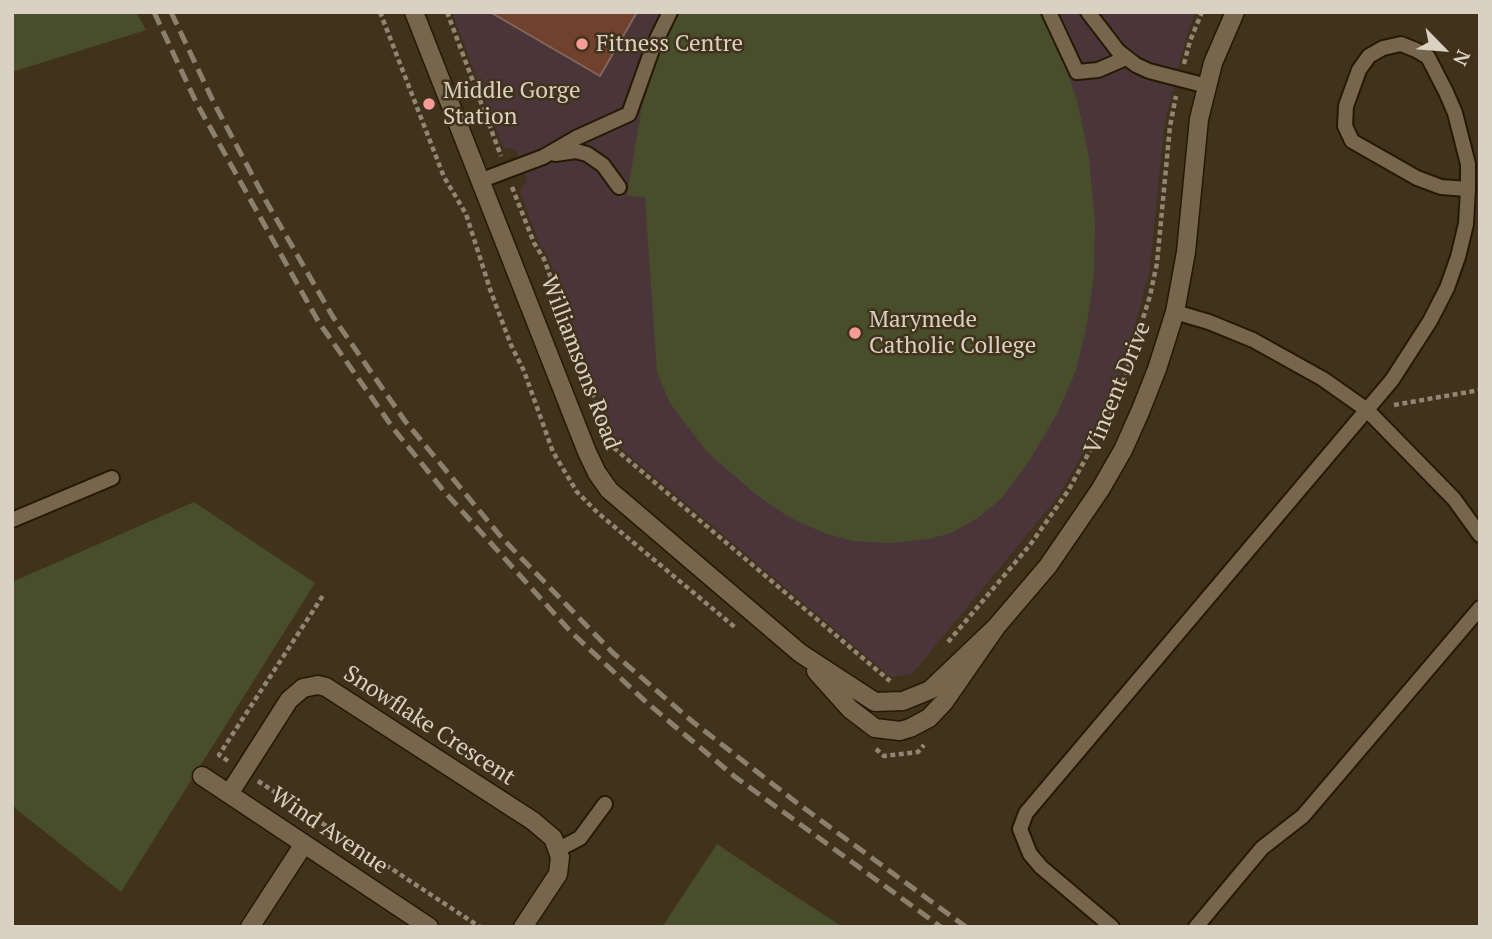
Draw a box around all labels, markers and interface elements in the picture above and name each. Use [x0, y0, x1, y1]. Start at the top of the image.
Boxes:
north arrow [1408, 14, 1478, 84]
place label: Fitness Centre [596, 30, 743, 58]
marker: Fitness Centre [574, 36, 590, 52]
text: N [1448, 46, 1477, 70]
place label: Middle Gorge Station [443, 77, 581, 131]
marker: Middle Gorge Station [421, 96, 437, 112]
street label: Williamsons Road [534, 272, 626, 454]
place label: Marymede Catholic College [869, 306, 1036, 360]
street label: Vincent Drive [1079, 318, 1157, 458]
marker: Marymede Catholic College [847, 325, 863, 341]
street label: Snowflake Crescent [338, 660, 520, 792]
street label: Wind Avenue [265, 782, 393, 880]

